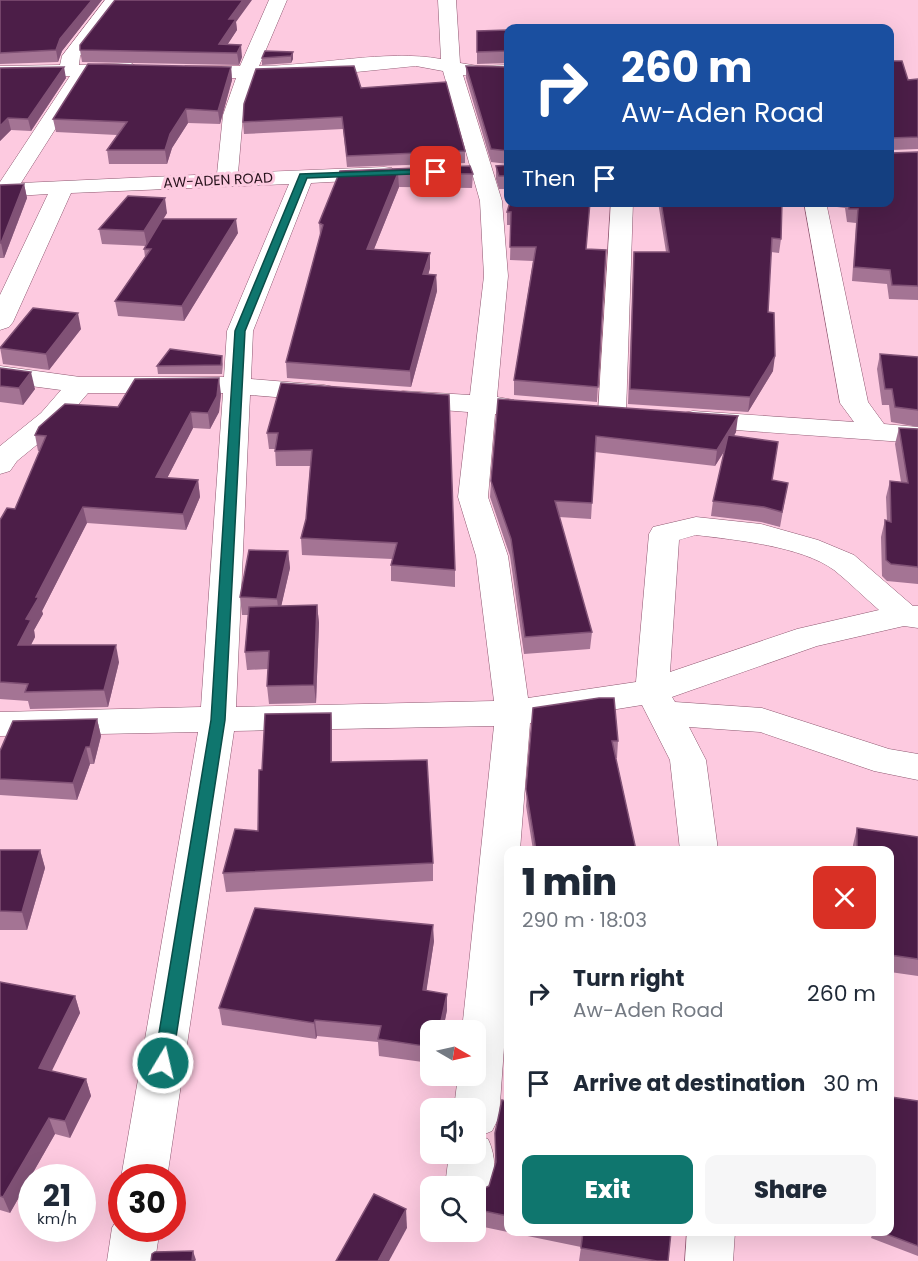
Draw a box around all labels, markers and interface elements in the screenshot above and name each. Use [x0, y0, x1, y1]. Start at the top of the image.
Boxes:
text: 260 m [621, 38, 753, 97]
icon: right [522, 48, 600, 126]
text: Aw-Aden Road [621, 94, 824, 131]
pin [410, 146, 461, 197]
icon: arrive [419, 155, 452, 188]
icon: arrive [588, 162, 621, 195]
text: Then [522, 163, 576, 194]
street label: AW-ADEN ROAD [163, 167, 273, 193]
text: 1 min [522, 857, 617, 908]
button: close [813, 866, 876, 929]
text: 290 m · 18:03 [522, 906, 647, 934]
text: Turn right [573, 963, 684, 994]
icon: right [522, 977, 555, 1010]
text: 260 m [807, 978, 876, 1009]
text: Aw-Aden Road [573, 996, 723, 1024]
north arrow [420, 1020, 486, 1086]
map controls [420, 1020, 486, 1242]
position arrow [131, 1031, 195, 1095]
icon: arrive [522, 1067, 555, 1100]
text: Arrive at destination [573, 1068, 805, 1099]
text: 30 m [823, 1068, 879, 1099]
button: sound [420, 1098, 486, 1164]
button: Exit [522, 1155, 693, 1224]
button: Share [705, 1155, 876, 1224]
speed limit sign: 30 [108, 1164, 186, 1242]
text: 21 [43, 1174, 71, 1217]
button: search [420, 1176, 486, 1242]
text: km/h [37, 1208, 77, 1229]

